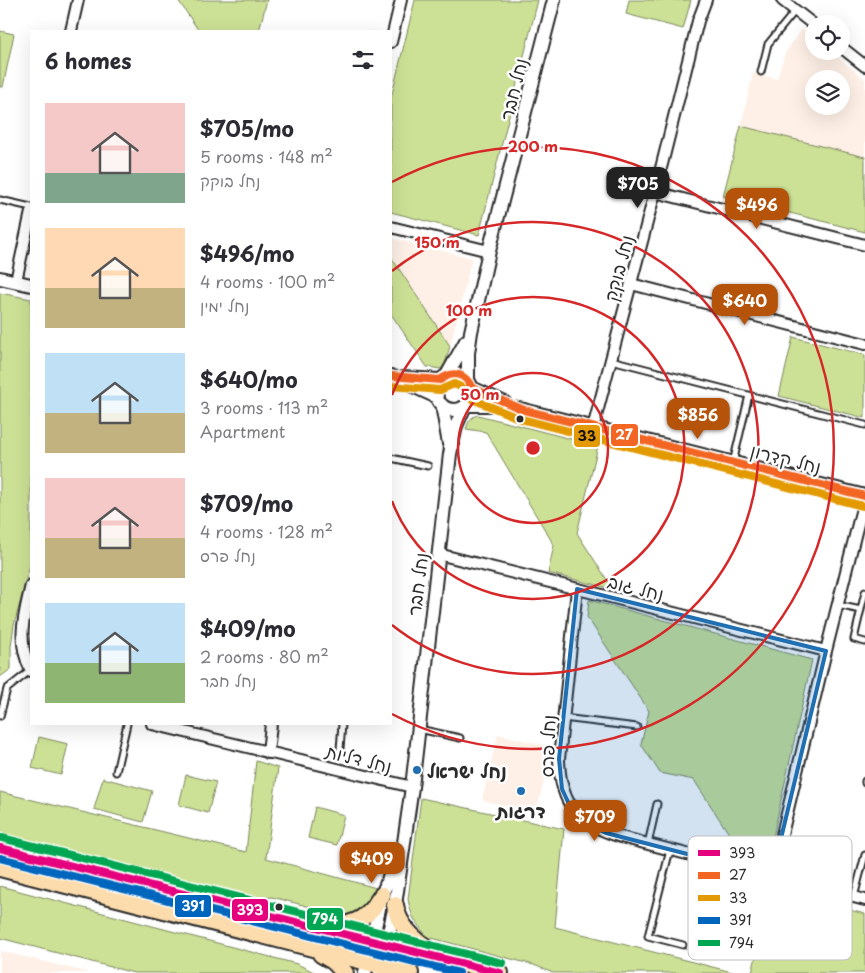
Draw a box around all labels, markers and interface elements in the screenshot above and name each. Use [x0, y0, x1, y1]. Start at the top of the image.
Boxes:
map controls [805, 15, 850, 115]
button: locate [805, 15, 850, 60]
text: 6 homes [45, 44, 131, 76]
icon: filters [349, 46, 377, 74]
street label: נחל חבר [492, 55, 534, 123]
button: layers [805, 70, 850, 115]
text: $705/mo [200, 112, 294, 144]
icon: home [85, 123, 145, 183]
text: 200 m [508, 134, 558, 157]
text: 5 rooms · 148 m² [200, 144, 333, 168]
pin: $705 [608, 166, 668, 209]
text: נחל בוקק [200, 168, 260, 192]
text: $705 [617, 171, 659, 195]
pin: $496 [727, 188, 787, 230]
text: $496 [736, 192, 778, 216]
text: 150 m [414, 230, 460, 253]
street label: נחל בוקק [596, 232, 640, 304]
text: $496/mo [200, 237, 294, 269]
icon: home [85, 248, 145, 308]
text: 4 rooms · 100 m² [200, 269, 335, 293]
pin: $640 [715, 284, 775, 326]
text: $640 [723, 288, 767, 312]
text: נחל ימין [200, 293, 250, 317]
text: 100 m [446, 298, 492, 321]
text: $640/mo [200, 363, 298, 395]
icon: home [85, 373, 145, 433]
text: 50 m [461, 382, 499, 405]
text: 3 rooms · 113 m² [200, 395, 328, 419]
pin: $856 [668, 398, 728, 440]
text: $856 [678, 402, 718, 426]
unlabelled marker [515, 414, 525, 424]
text: Apartment [200, 419, 285, 443]
line badge: 27 [610, 423, 639, 447]
line badge: 33 [573, 424, 601, 448]
text: 27 [615, 424, 634, 445]
text: 33 [578, 425, 596, 446]
street label: נחל קדרון [748, 436, 824, 480]
centre of rings [524, 439, 542, 457]
text: $709/mo [200, 487, 293, 519]
icon: home [85, 498, 145, 558]
text: 4 rooms · 128 m² [200, 519, 333, 543]
text: נחל פרס [200, 543, 256, 567]
street label: נחל חבר [400, 551, 434, 617]
street label: נחל גוב [605, 567, 667, 607]
text: $409/mo [200, 612, 296, 644]
icon: home [85, 623, 145, 683]
text: 2 rooms · 80 m² [200, 644, 329, 668]
text: נחל חבר [200, 668, 256, 692]
street label: נחל פרס [532, 714, 562, 778]
street label: נחל דליות [322, 737, 395, 779]
place label: נחל ישראל [427, 757, 507, 784]
marker: נחל ישראל [411, 764, 423, 776]
marker: דרגות [515, 785, 527, 797]
place label: דרגות [494, 797, 546, 824]
pin: $709 [565, 800, 625, 842]
text: $709 [575, 804, 615, 828]
legend [688, 836, 852, 960]
pin: $409 [342, 842, 402, 884]
text: 393 [729, 842, 755, 863]
text: $409 [351, 846, 393, 870]
text: 27 [729, 864, 747, 885]
text: 33 [729, 887, 747, 908]
line badge: 391 [174, 894, 212, 918]
text: 391 [181, 895, 205, 916]
line badge: 393 [231, 898, 269, 922]
text: 393 [237, 899, 263, 920]
unlabelled marker [274, 902, 284, 912]
line badge: 794 [306, 907, 344, 931]
text: 794 [312, 908, 338, 929]
text: 391 [729, 909, 751, 930]
text: 794 [729, 932, 754, 953]

